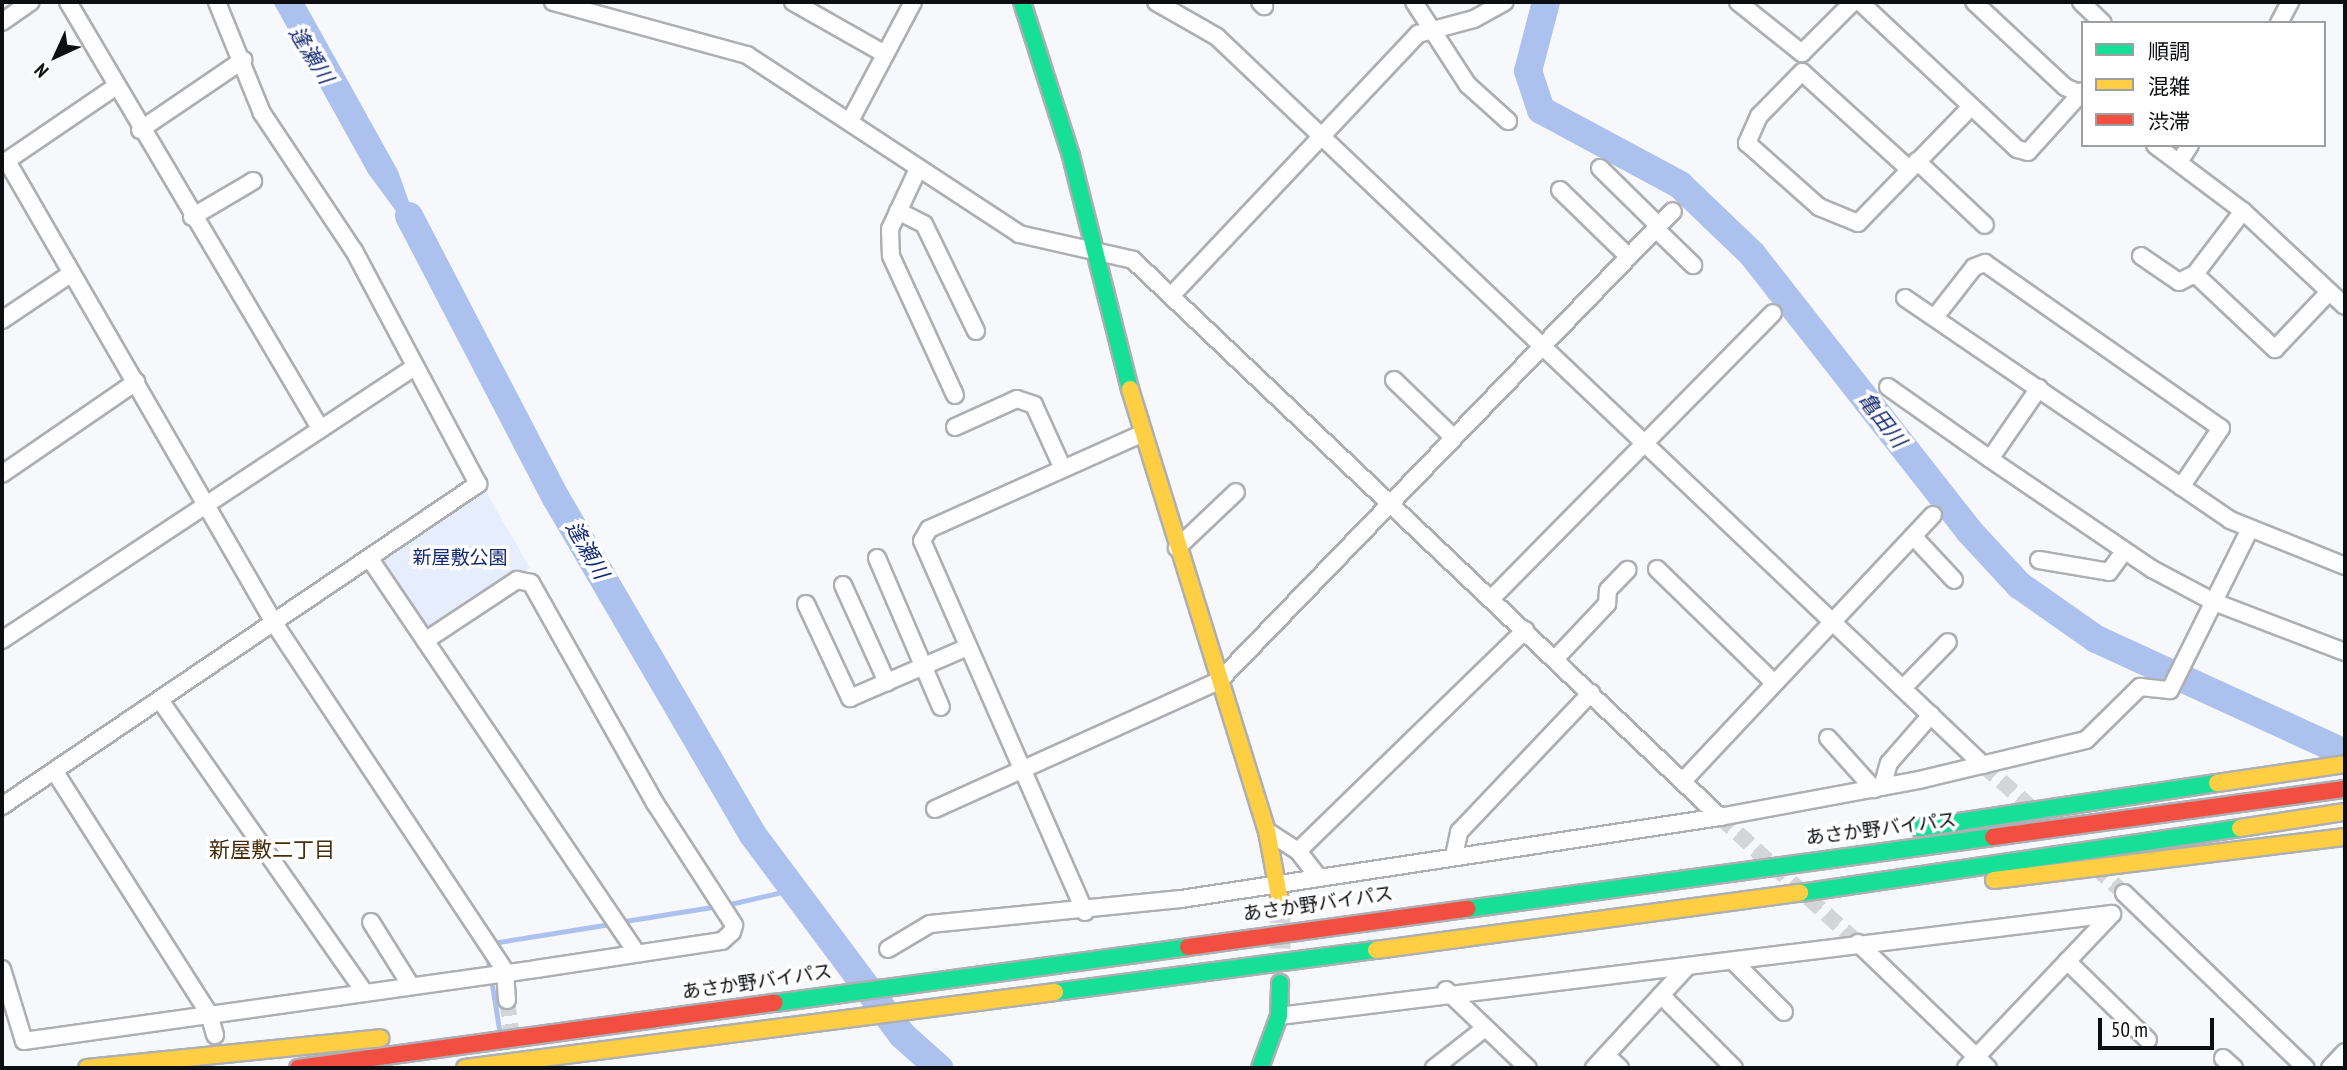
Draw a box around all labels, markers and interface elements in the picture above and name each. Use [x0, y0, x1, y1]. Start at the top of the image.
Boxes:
north arrow [21, 21, 91, 91]
legend [2081, 21, 2326, 147]
water label: 逢瀬川 [284, 22, 338, 88]
text: 順調 [2148, 38, 2190, 65]
text: N [29, 59, 53, 83]
text: 混雑 [2148, 73, 2190, 100]
text: 渋滞 [2148, 108, 2190, 135]
water label: 亀田川 [1853, 387, 1911, 453]
water label: 逢瀬川 [560, 516, 614, 584]
park label: 新屋敷公園 [413, 547, 507, 569]
street label: あさか野バイパス [1804, 808, 1958, 850]
district label: 新屋敷二丁目 [209, 837, 335, 863]
street label: あさか野バイパス [1241, 882, 1395, 926]
street label: あさか野バイパス [680, 960, 834, 1004]
scale bar [2102, 1004, 2218, 1048]
text: 50 m [2111, 1016, 2148, 1043]

